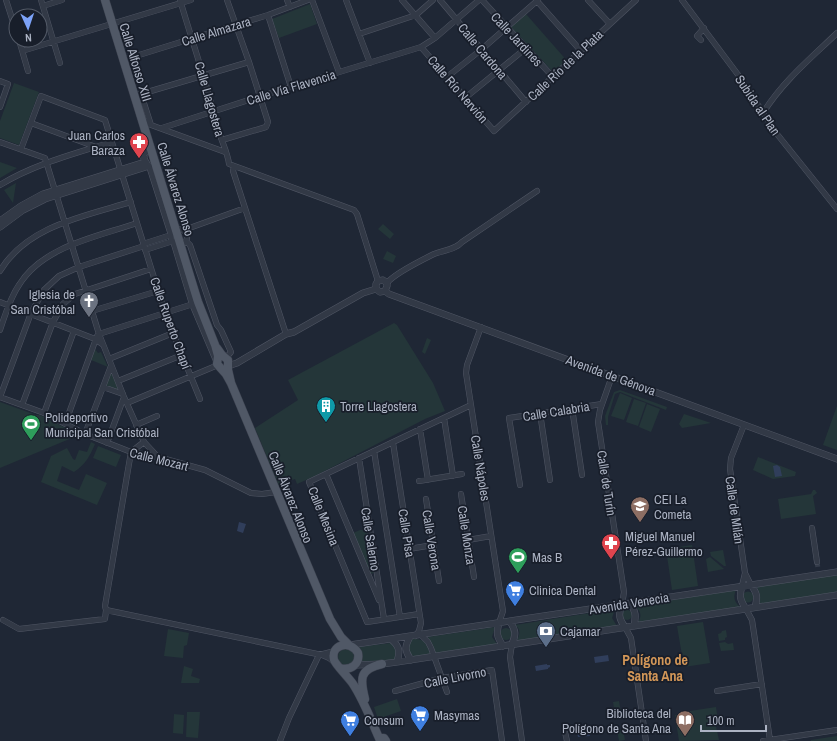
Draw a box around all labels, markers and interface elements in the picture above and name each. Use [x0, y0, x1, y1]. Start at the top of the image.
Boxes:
north arrow [8, 8, 48, 48]
street label: Calle Jardines [487, 9, 546, 70]
street label: Calle Almazara [179, 13, 253, 50]
street label: Calle Cardona [454, 20, 511, 83]
street label: Calle Alfonso XIII [116, 21, 156, 103]
street label: Calle Río de la Plata [524, 26, 607, 105]
text: N [25, 31, 32, 45]
street label: Calle Río Nervión [424, 52, 492, 127]
street label: Calle Llagostera [191, 60, 228, 139]
street label: Calle Vía Flavencia [245, 66, 338, 109]
street label: Subida al Plan [731, 72, 784, 139]
place label: Juan Carlos Baraza [68, 127, 125, 159]
pharmacy icon: Juan Carlos Baraza [128, 131, 150, 159]
street label: Calle Álvarez Alonso [153, 140, 198, 238]
street label: Calle Ruperto Chapí [146, 275, 195, 372]
place label: Iglesia de San Cristóbal [10, 286, 75, 318]
church icon: Iglesia de San Cristóbal [78, 290, 100, 318]
street label: Avenida de Génova [563, 351, 658, 400]
building icon: Torre Llagostera [315, 395, 337, 423]
place label: Torre Llagostera [340, 398, 417, 415]
street label: Calle Calabria [521, 398, 591, 425]
place label: Polideportivo Municipal San Cristóbal [45, 409, 159, 441]
sports icon: Polideportivo Municipal San Cristóbal [20, 413, 42, 441]
street label: Calle Nápoles [467, 434, 494, 502]
street label: Calle Mozart [128, 444, 190, 475]
street label: Calle Álvarez Alonso [264, 449, 317, 545]
street label: Calle de Turín [593, 449, 620, 517]
street label: Calle de Milán [721, 475, 748, 545]
street label: Calle Mesina [304, 484, 343, 548]
place label: CEI La Cometa [654, 491, 691, 523]
school or university icon: CEI La Cometa [629, 495, 651, 523]
street label: Calle Monza [453, 504, 480, 566]
street label: Calle Salerno [357, 506, 384, 572]
street label: Calle Pisa [394, 508, 419, 558]
street label: Calle Verona [418, 509, 445, 572]
place label: Miguel Manuel Pérez-Guillermo [625, 528, 703, 560]
pharmacy icon: Miguel Manuel Pérez-Guillermo [600, 532, 622, 560]
sports icon: Mas B [507, 546, 529, 574]
place label: Mas B [532, 549, 562, 566]
supermarket icon: Clinica Dental [504, 579, 526, 607]
place label: Clinica Dental [529, 582, 596, 599]
street label: Avenida Venecia [587, 589, 670, 618]
bank icon: Cajamar [535, 620, 557, 648]
place label: Cajamar [560, 623, 601, 640]
district label: Polígono de Santa Ana [622, 651, 688, 685]
street label: Calle Livorno [423, 663, 488, 692]
supermarket icon: Masymas [409, 704, 431, 732]
place label: Biblioteca del Polígono de Santa Ana [562, 705, 671, 737]
place label: Masymas [434, 707, 480, 724]
scale bar [701, 707, 766, 733]
supermarket icon: Consum [339, 709, 361, 737]
library icon: Biblioteca del Polígono de Santa Ana [674, 709, 696, 737]
place label: Consum [364, 712, 404, 729]
text: 100 m [707, 713, 734, 729]

